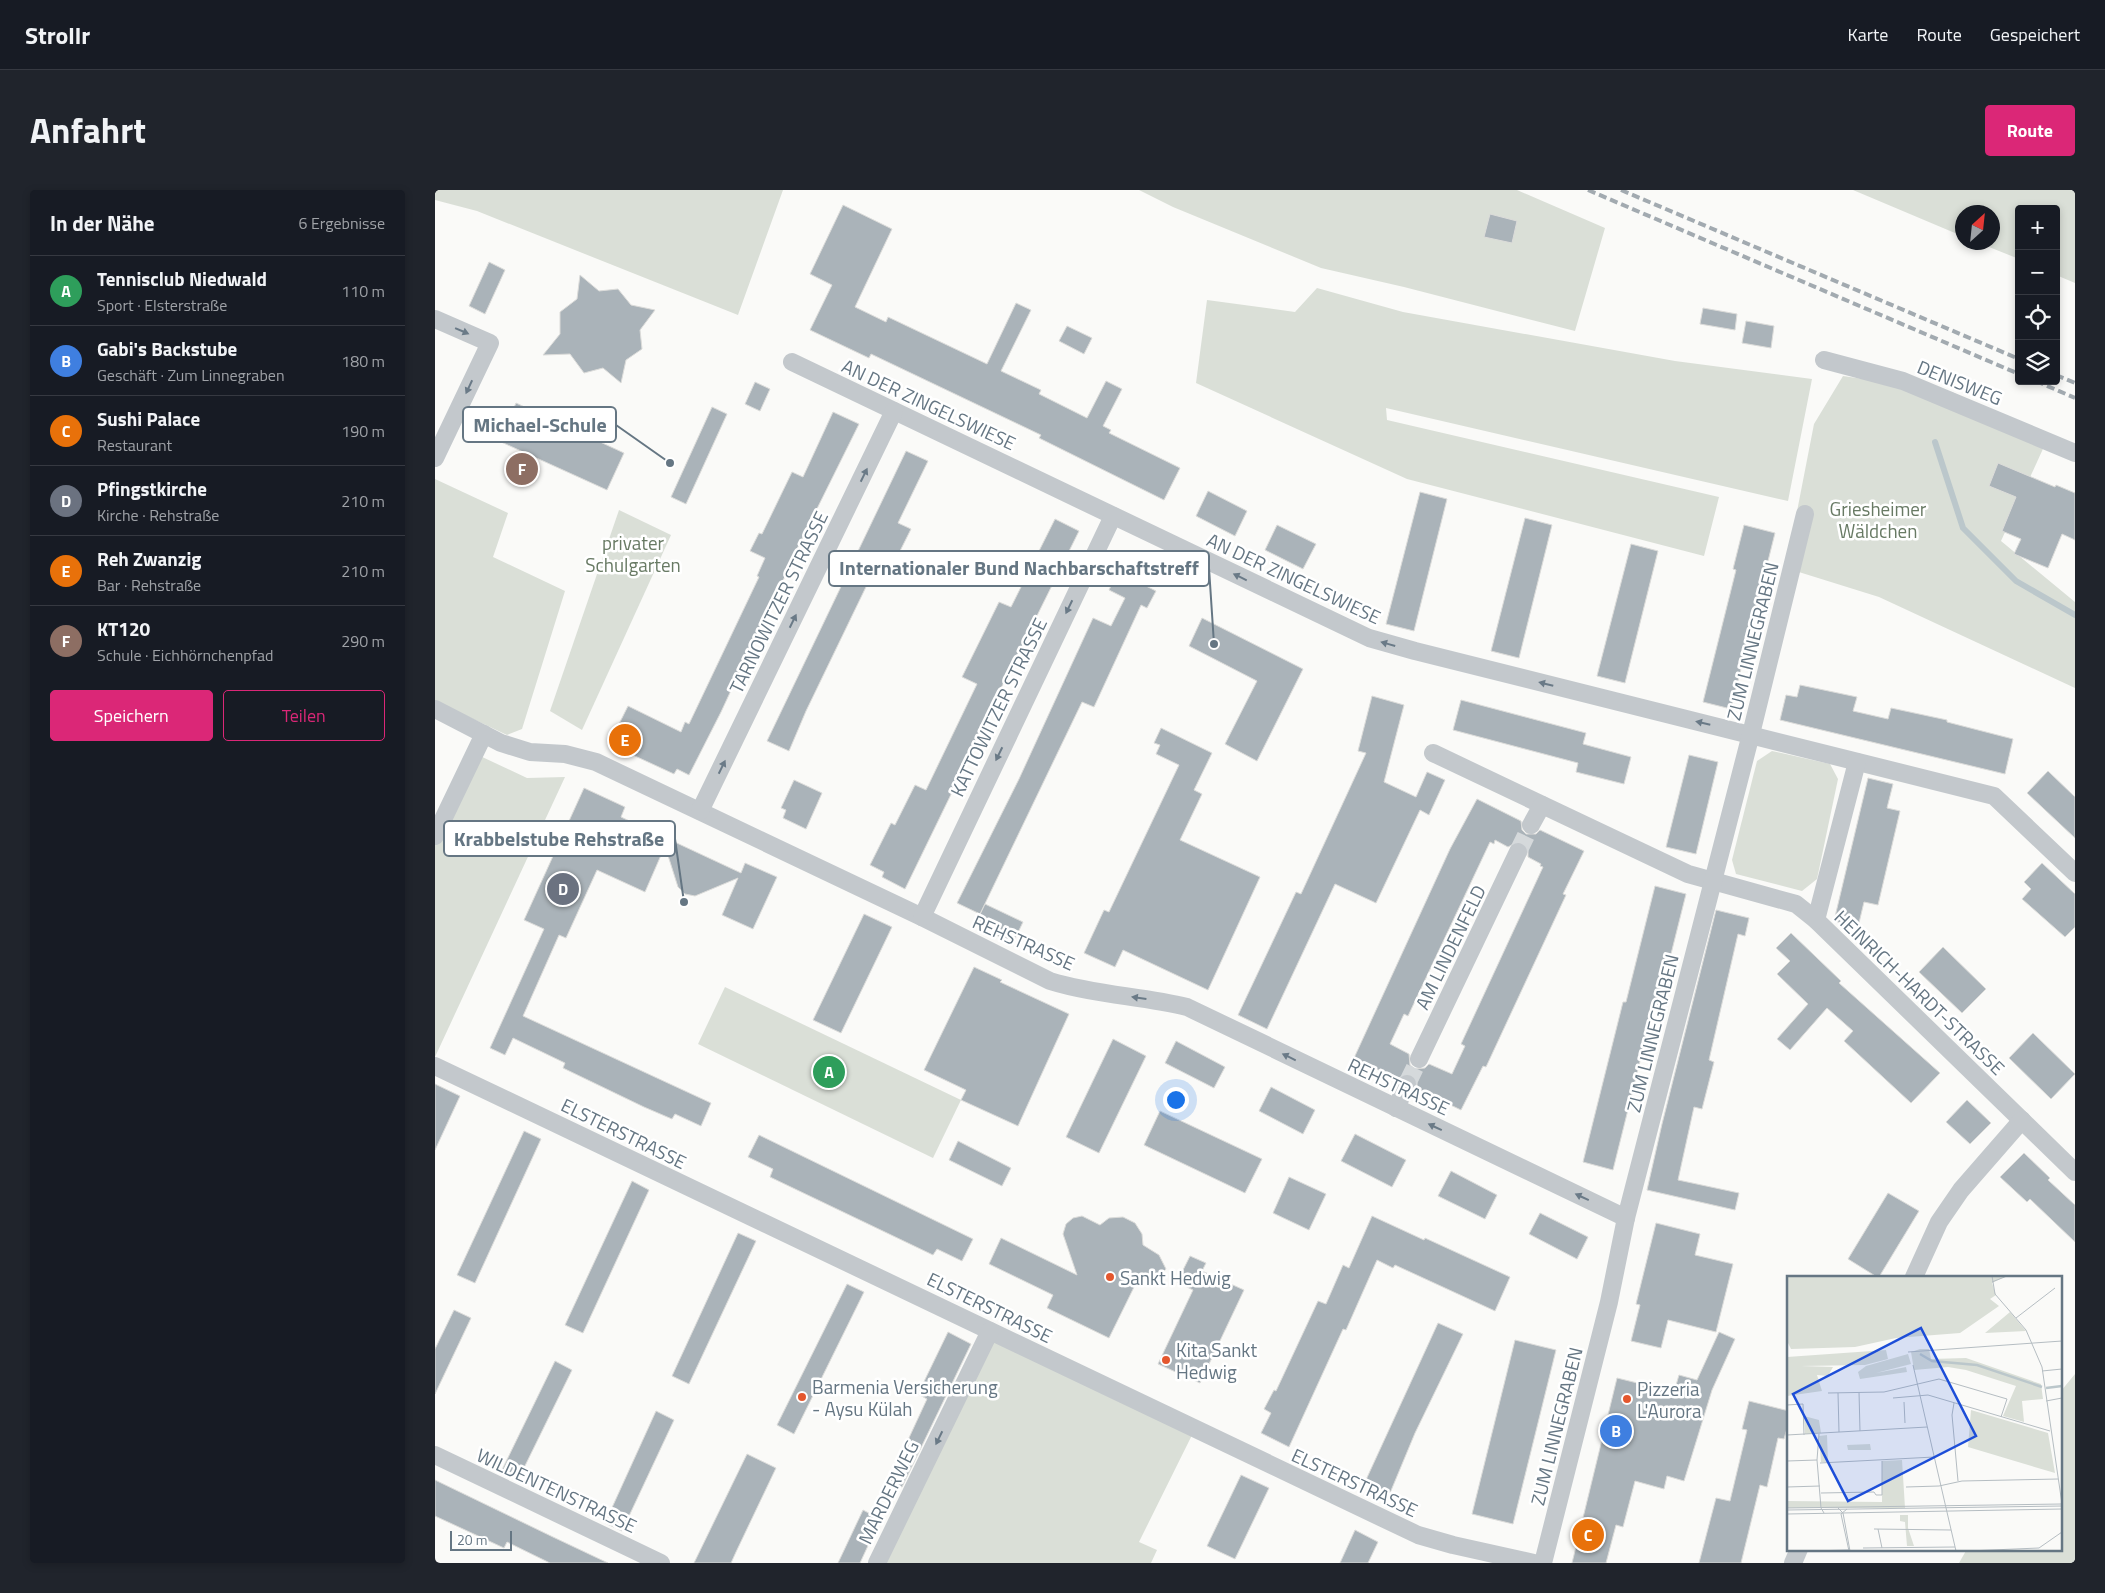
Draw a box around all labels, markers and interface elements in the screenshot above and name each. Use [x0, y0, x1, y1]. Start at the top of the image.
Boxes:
text: Strollr [25, 17, 90, 53]
text: Karte [1847, 21, 1888, 48]
text: Route [1916, 21, 1962, 48]
text: Gespeichert [1990, 21, 2080, 48]
text: Anfahrt [30, 103, 146, 157]
button: Route [1985, 105, 2075, 156]
north arrow [1955, 205, 2000, 250]
map controls [2015, 205, 2060, 385]
button: + [2015, 205, 2060, 250]
text: In der Nähe [50, 207, 155, 239]
text: 6 Ergebnisse [298, 211, 385, 235]
button: − [2015, 250, 2060, 295]
text: Tennisclub Niedwald [97, 264, 267, 293]
text: A [61, 279, 71, 303]
text: 110 m [341, 279, 385, 303]
text: Sport · Elsterstraße [97, 293, 227, 317]
button: locate [2015, 295, 2060, 340]
one-way arrow [455, 327, 469, 335]
text: Gabi's Backstube [97, 334, 237, 363]
button: layers [2015, 340, 2060, 385]
text: B [61, 349, 71, 373]
text: 180 m [341, 349, 385, 373]
street label: AN DER ZINGELSWIESE [837, 351, 1021, 457]
street label: DENISWEG [1913, 352, 2007, 412]
text: Geschäft · Zum Linnegraben [97, 363, 284, 387]
one-way arrow [465, 380, 473, 394]
text: Sushi Palace [97, 404, 200, 433]
callout: Michael-Schule [463, 407, 616, 442]
text: Michael-Schule [473, 409, 607, 440]
text: C [62, 419, 70, 443]
text: 190 m [341, 419, 385, 443]
text: Restaurant [97, 433, 172, 457]
pin: F [506, 450, 538, 488]
one-way arrow [860, 468, 868, 482]
text: Pfingstkirche [97, 474, 207, 503]
text: D [61, 489, 71, 513]
text: 210 m [341, 489, 385, 513]
park label: Griesheimer Wäldchen [1830, 494, 1927, 545]
text: Kirche · Rehstraße [97, 503, 219, 527]
street label: TARNOWITZER STRASSE [721, 506, 835, 698]
street label: AN DER ZINGELSWIESE [1202, 525, 1386, 631]
park label: privater Schulgarten [585, 528, 681, 579]
text: Reh Zwanzig [97, 544, 202, 573]
callout: Internationaler Bund Nachbarschaftstreff [829, 551, 1209, 586]
text: Internationaler Bund Nachbarschaftstreff [839, 552, 1199, 583]
text: E [62, 559, 70, 583]
text: 210 m [341, 559, 385, 583]
street label: ZUM LINNEGRABEN [1718, 559, 1786, 723]
one-way arrow [1233, 572, 1248, 581]
text: Bar · Rehstraße [97, 573, 201, 597]
one-way arrow [1065, 600, 1073, 615]
street label: KATTOWITZER STRASSE [942, 613, 1054, 801]
text: KT120 [97, 614, 150, 643]
one-way arrow [789, 614, 797, 628]
text: F [62, 629, 70, 653]
text: 290 m [341, 629, 385, 653]
one-way arrow [1381, 639, 1396, 647]
text: Schule · Eichhörnchenpfad [97, 643, 274, 667]
one-way arrow [1538, 680, 1553, 688]
button: Speichern [50, 690, 213, 741]
button: Teilen [223, 690, 385, 741]
one-way arrow [1696, 719, 1711, 727]
pin: E [609, 721, 641, 759]
one-way arrow [995, 747, 1003, 761]
one-way arrow [718, 760, 726, 774]
callout: Krabbelstube Rehstraße [444, 821, 675, 856]
text: Krabbelstube Rehstraße [454, 823, 664, 854]
pin: D [547, 870, 579, 908]
street label: AM LINDENFELD [1407, 880, 1493, 1014]
street label: HEINRICH-HARDT-STRASSE [1828, 903, 2012, 1081]
street label: REHSTRASSE [968, 907, 1080, 977]
street label: ZUM LINNEGRABEN [1618, 951, 1686, 1115]
one-way arrow [1130, 994, 1146, 1002]
street label: REHSTRASSE [1343, 1050, 1455, 1122]
pin: A [813, 1053, 845, 1091]
one-way arrow [1281, 1053, 1296, 1061]
your location [1163, 1087, 1189, 1113]
street label: ELSTERSTRASSE [556, 1090, 692, 1176]
one-way arrow [1428, 1123, 1443, 1131]
one-way arrow [1575, 1192, 1589, 1200]
place label: Sankt Hedwig [1120, 1263, 1231, 1292]
street label: ELSTERSTRASSE [922, 1264, 1058, 1350]
marker: Sankt Hedwig [1104, 1271, 1116, 1283]
inset map [1787, 1276, 2063, 1550]
place label: Kita Sankt Hedwig [1176, 1335, 1257, 1386]
street label: ZUM LINNEGRABEN [1522, 1344, 1590, 1508]
marker: Kita Sankt Hedwig [1160, 1354, 1172, 1366]
place label: Barmenia Versicherung - Aysu Külah [812, 1372, 998, 1423]
place label: Pizzeria L'Aurora [1637, 1374, 1702, 1425]
marker: Barmenia Versicherung - Aysu Külah [796, 1391, 808, 1403]
marker: Pizzeria L'Aurora [1621, 1393, 1633, 1405]
pin: B [1600, 1412, 1632, 1450]
one-way arrow [934, 1431, 942, 1445]
street label: MARDERWEG [850, 1435, 926, 1549]
street label: WILDENTENSTRASSE [472, 1440, 642, 1540]
street label: ELSTERSTRASSE [1287, 1440, 1423, 1524]
pin: C [1572, 1516, 1604, 1554]
scale bar [450, 1528, 513, 1551]
text: 20 m [457, 1529, 487, 1550]

